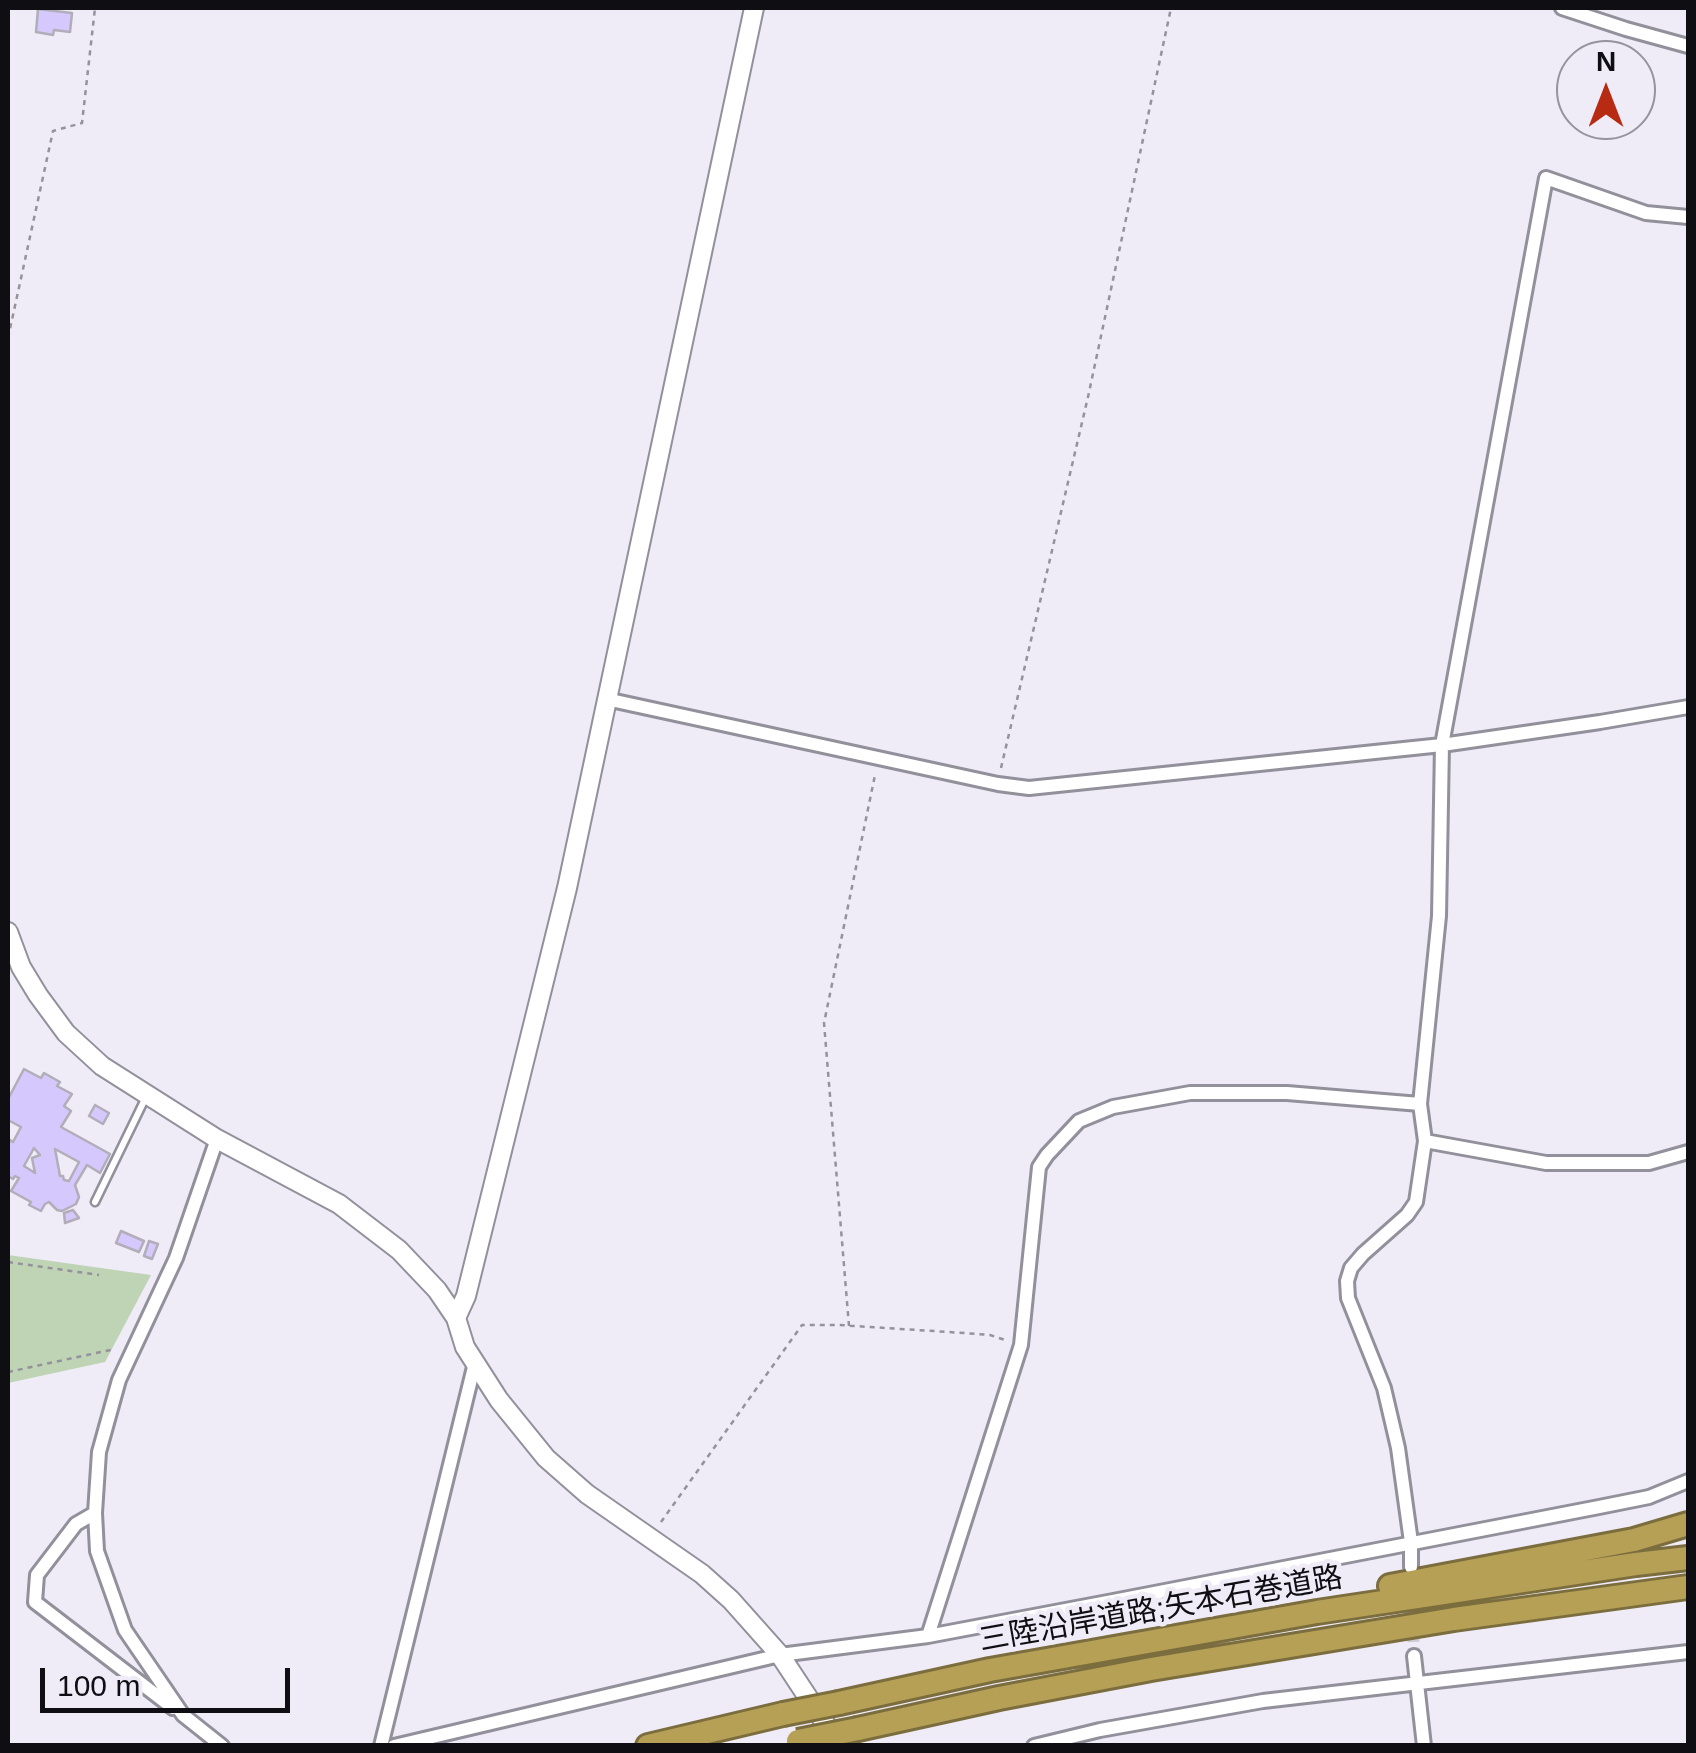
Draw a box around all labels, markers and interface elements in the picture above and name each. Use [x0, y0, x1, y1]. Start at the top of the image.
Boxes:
north arrow [1556, 40, 1656, 140]
text: N [1596, 46, 1616, 77]
street label: 三陸沿岸道路;矢本石巻道路 [977, 1560, 1345, 1660]
scale bar [45, 1648, 295, 1710]
text: 100 m [57, 1669, 140, 1702]

